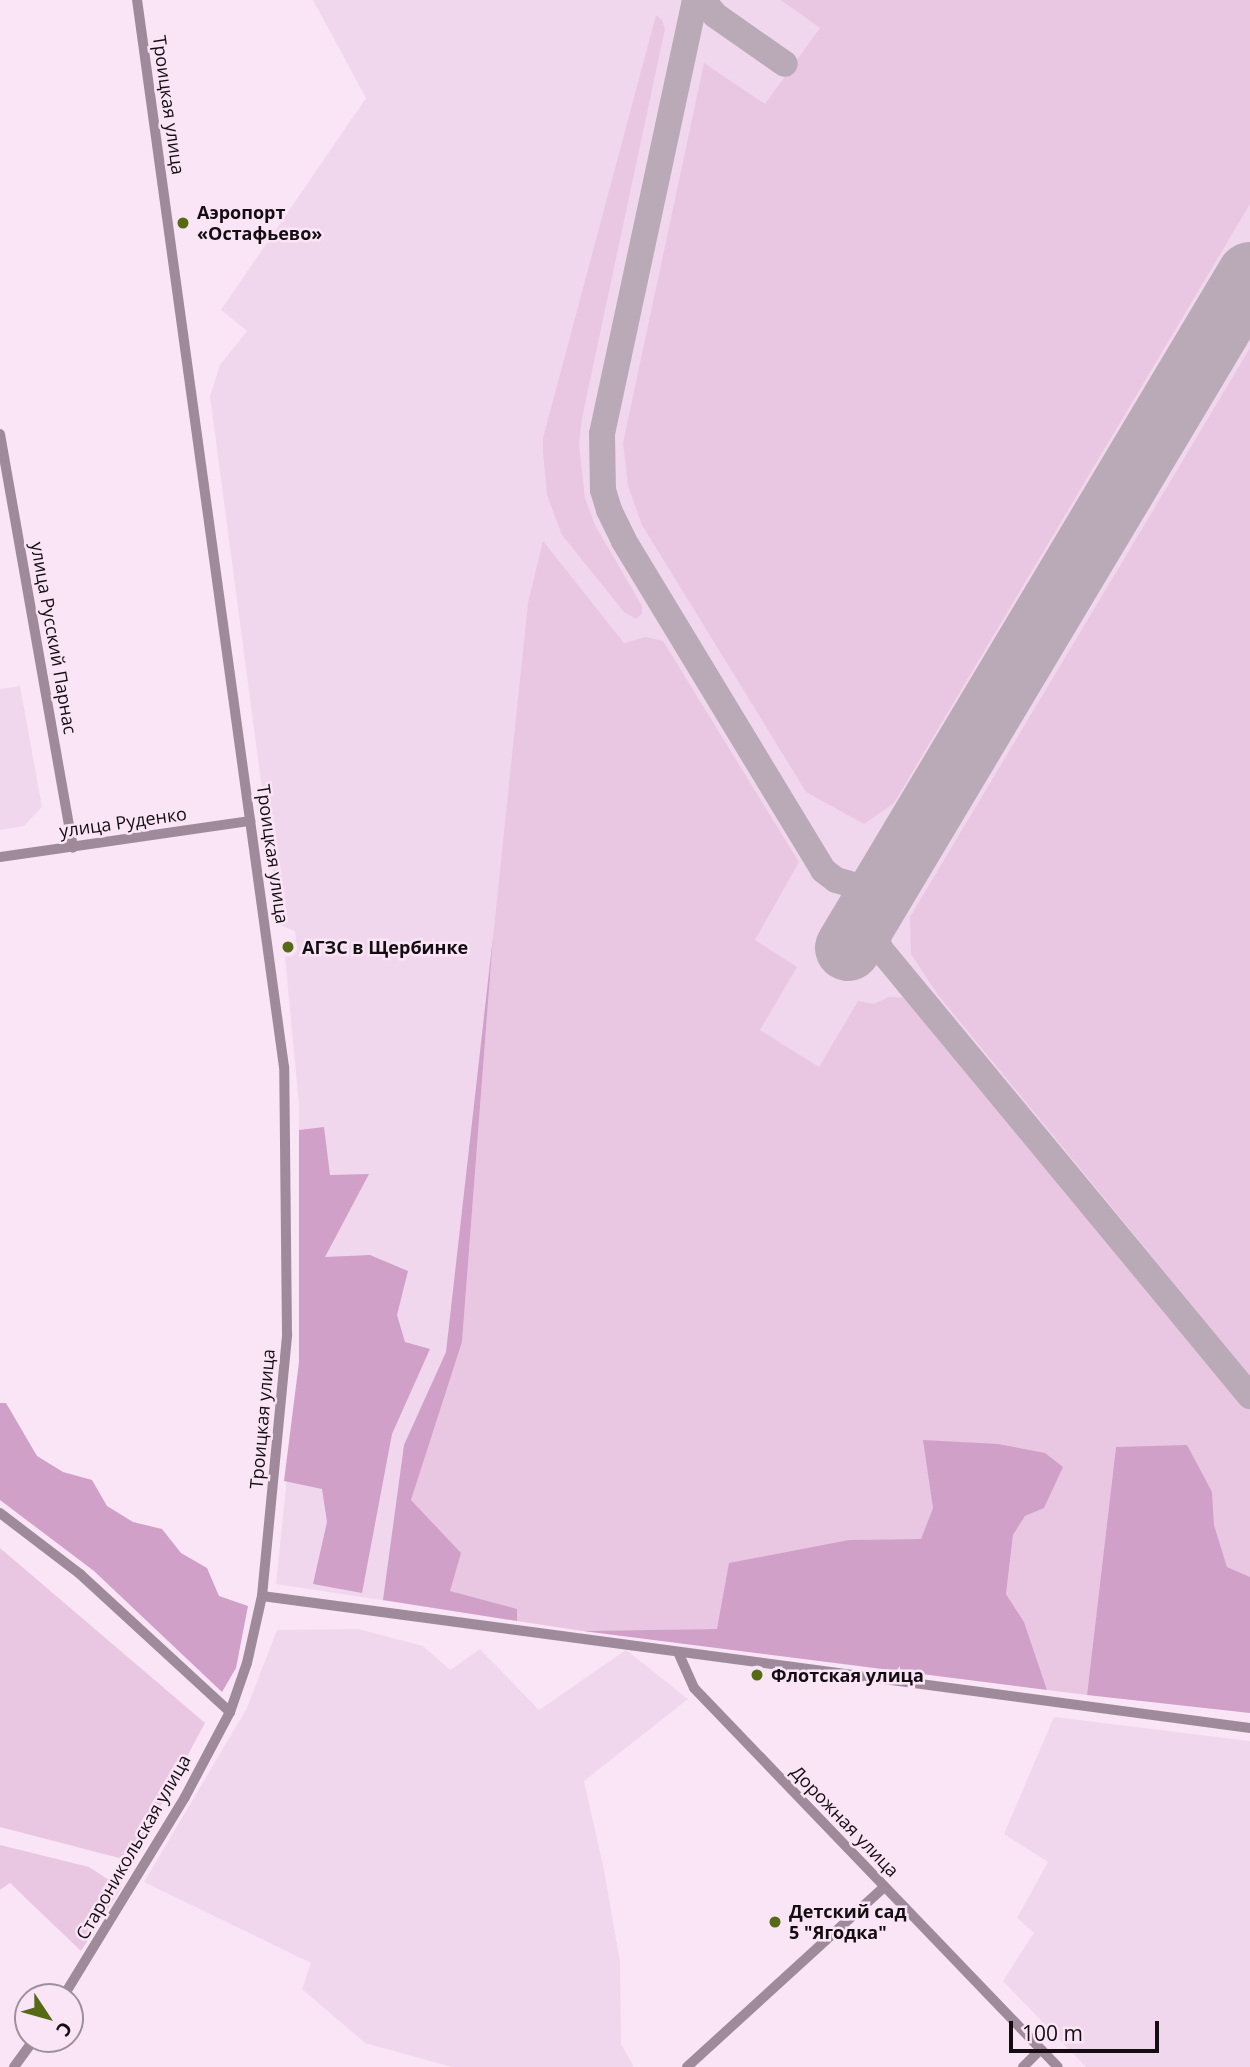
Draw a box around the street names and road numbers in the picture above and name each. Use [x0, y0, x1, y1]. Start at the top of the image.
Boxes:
street label: Троицкая улица [149, 34, 189, 176]
street label: улица Русский Парнас [26, 540, 82, 736]
street label: Троицкая улица [253, 783, 293, 925]
street label: улица Руденко [58, 802, 188, 842]
street label: Троицкая улица [245, 1348, 279, 1490]
street label: Староникольская улица [71, 1751, 195, 1943]
street label: Дорожная улица [786, 1761, 904, 1881]

